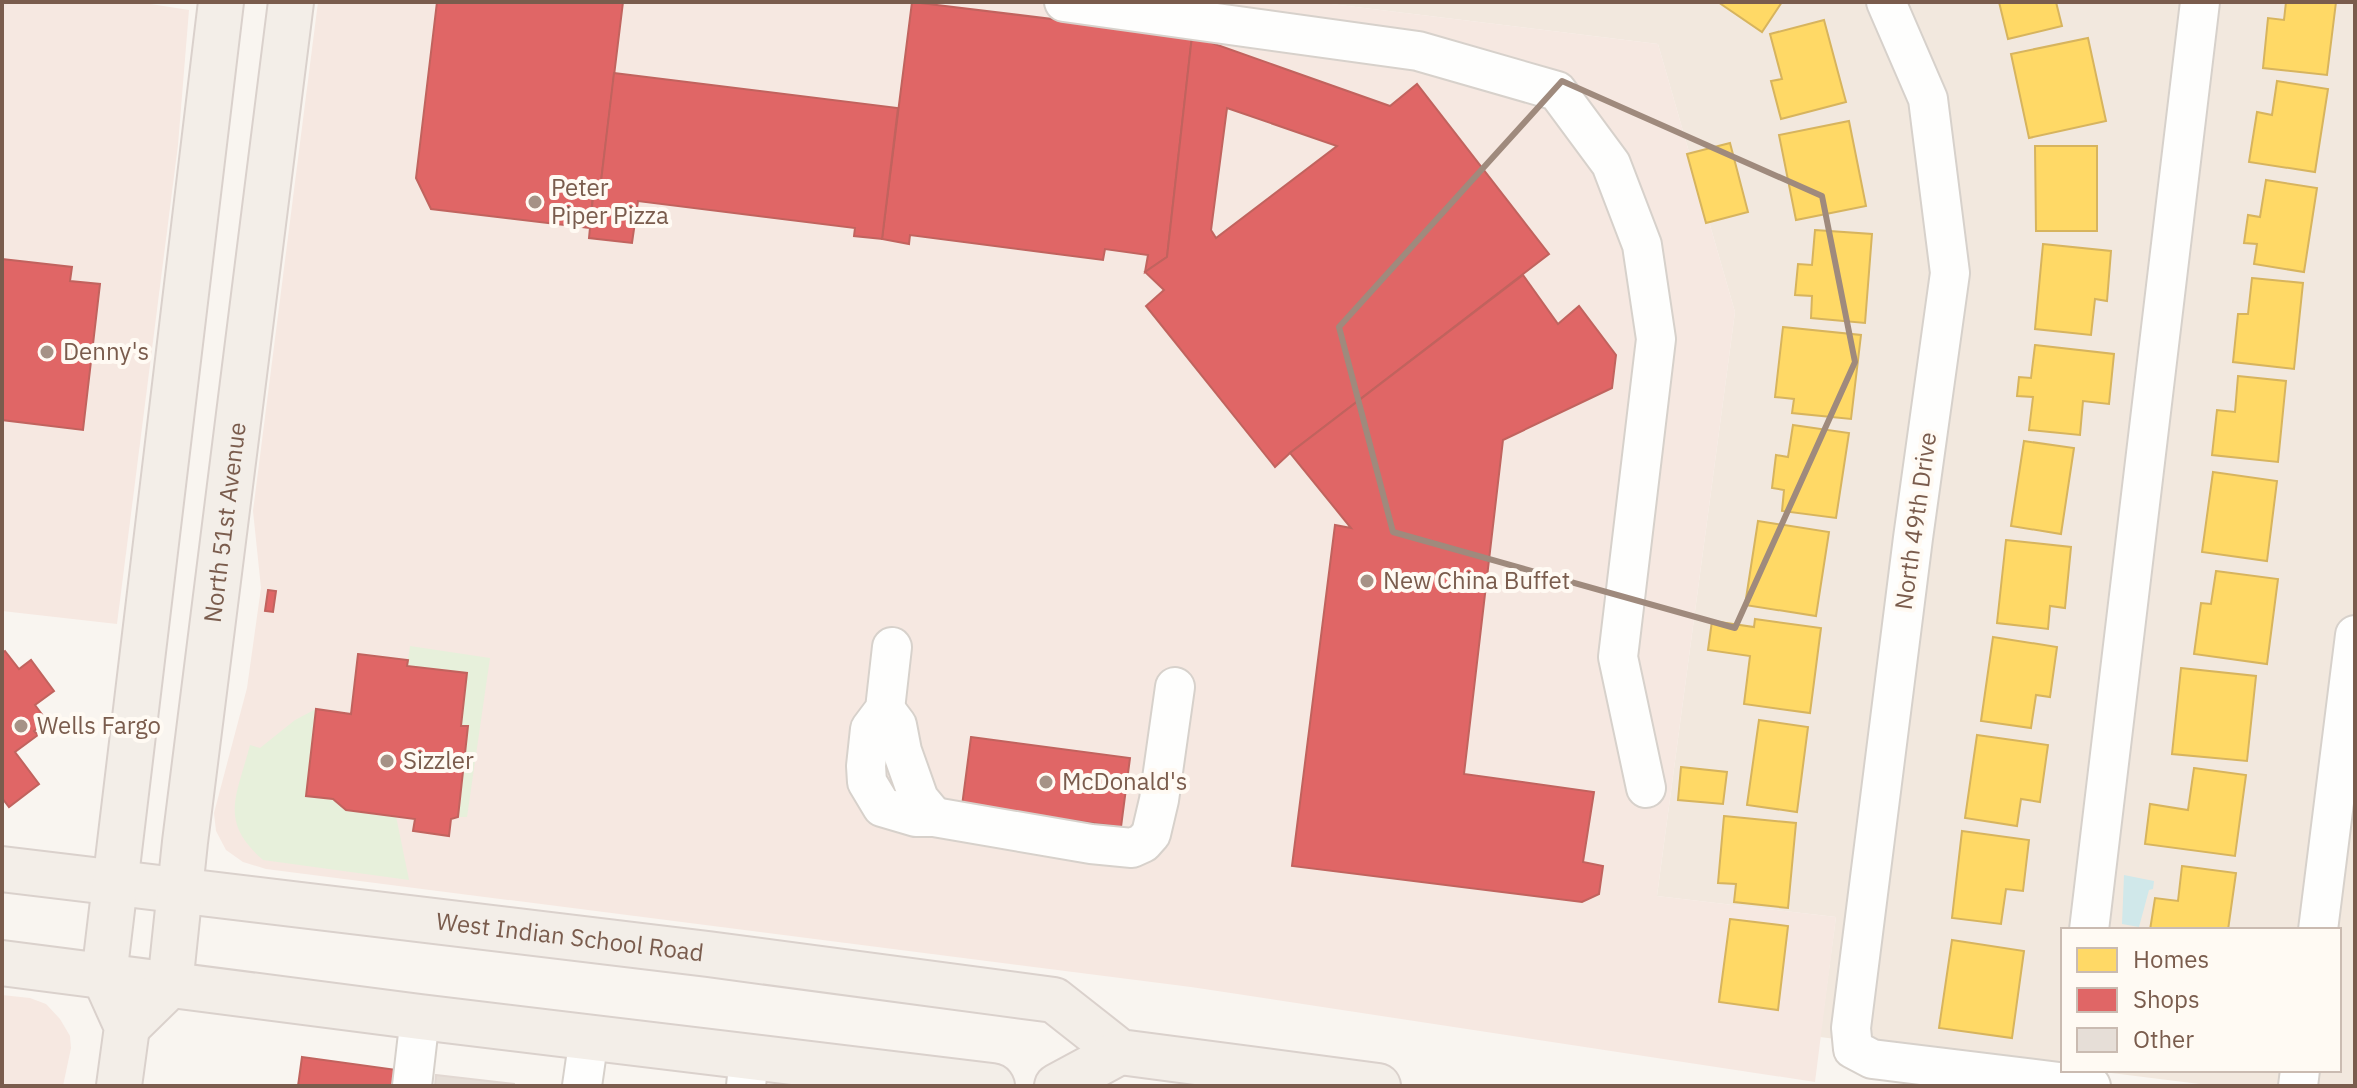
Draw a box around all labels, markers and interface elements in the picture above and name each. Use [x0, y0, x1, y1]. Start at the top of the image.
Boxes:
place label: Peter Piper Pizza [551, 171, 669, 231]
marker: Peter Piper Pizza [526, 193, 544, 211]
place label: Denny's [63, 335, 149, 367]
marker: Denny's [38, 343, 56, 361]
street label: North 51st Avenue [196, 420, 253, 624]
street label: North 49th Drive [1887, 430, 1943, 612]
place label: New China Buffet [1383, 564, 1570, 596]
marker: New China Buffet [1358, 572, 1376, 590]
place label: Wells Fargo [37, 709, 161, 741]
marker: Wells Fargo [12, 717, 30, 735]
place label: Sizzler [403, 744, 474, 776]
marker: Sizzler [378, 752, 396, 770]
place label: McDonald's [1062, 765, 1188, 797]
marker: McDonald's [1037, 773, 1055, 791]
street label: West Indian School Road [434, 904, 706, 968]
legend [2061, 928, 2341, 1072]
text: Homes [2133, 943, 2209, 975]
text: Shops [2133, 983, 2200, 1015]
text: Other [2133, 1023, 2194, 1055]

